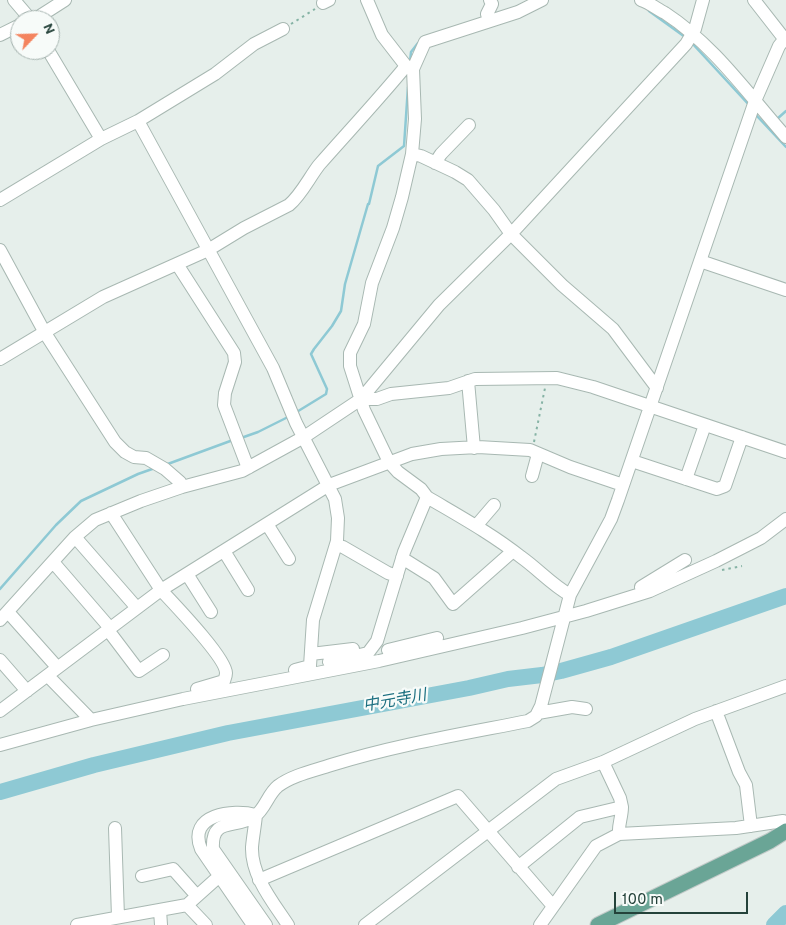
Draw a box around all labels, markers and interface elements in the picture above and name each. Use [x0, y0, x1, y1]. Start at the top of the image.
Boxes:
north arrow [10, 10, 60, 60]
text: N [38, 21, 58, 37]
water label: 中元寺川 [362, 687, 428, 717]
scale bar [616, 882, 750, 914]
text: 100 m [622, 891, 663, 910]

